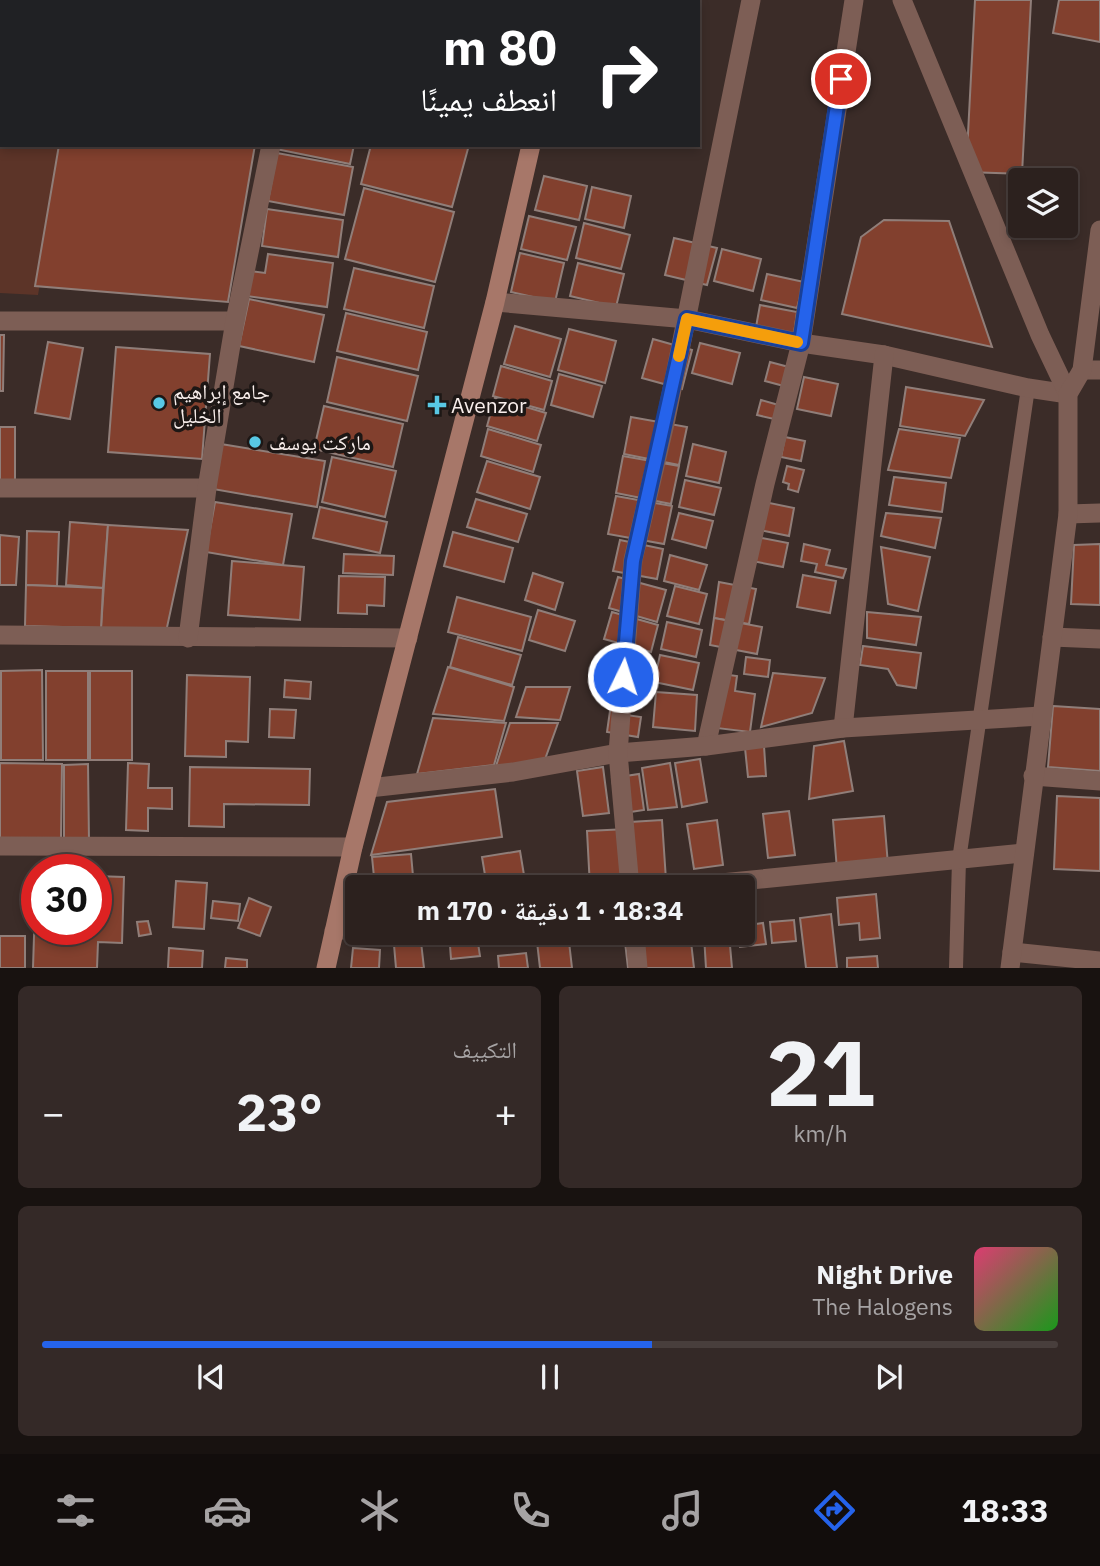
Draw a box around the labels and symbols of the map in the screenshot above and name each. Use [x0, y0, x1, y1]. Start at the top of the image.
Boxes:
pin [811, 49, 871, 109]
place label: جامع إبراهيم الخليل [173, 377, 270, 429]
place label: Avenzor [451, 391, 527, 419]
marker: جامع إبراهيم الخليل [151, 395, 167, 411]
marker: Avenzor [429, 397, 445, 413]
place label: ماركت يوسف [269, 428, 371, 456]
marker: ماركت يوسف [247, 434, 263, 450]
position arrow [586, 640, 660, 714]
speed limit sign: 30 [21, 854, 112, 945]

